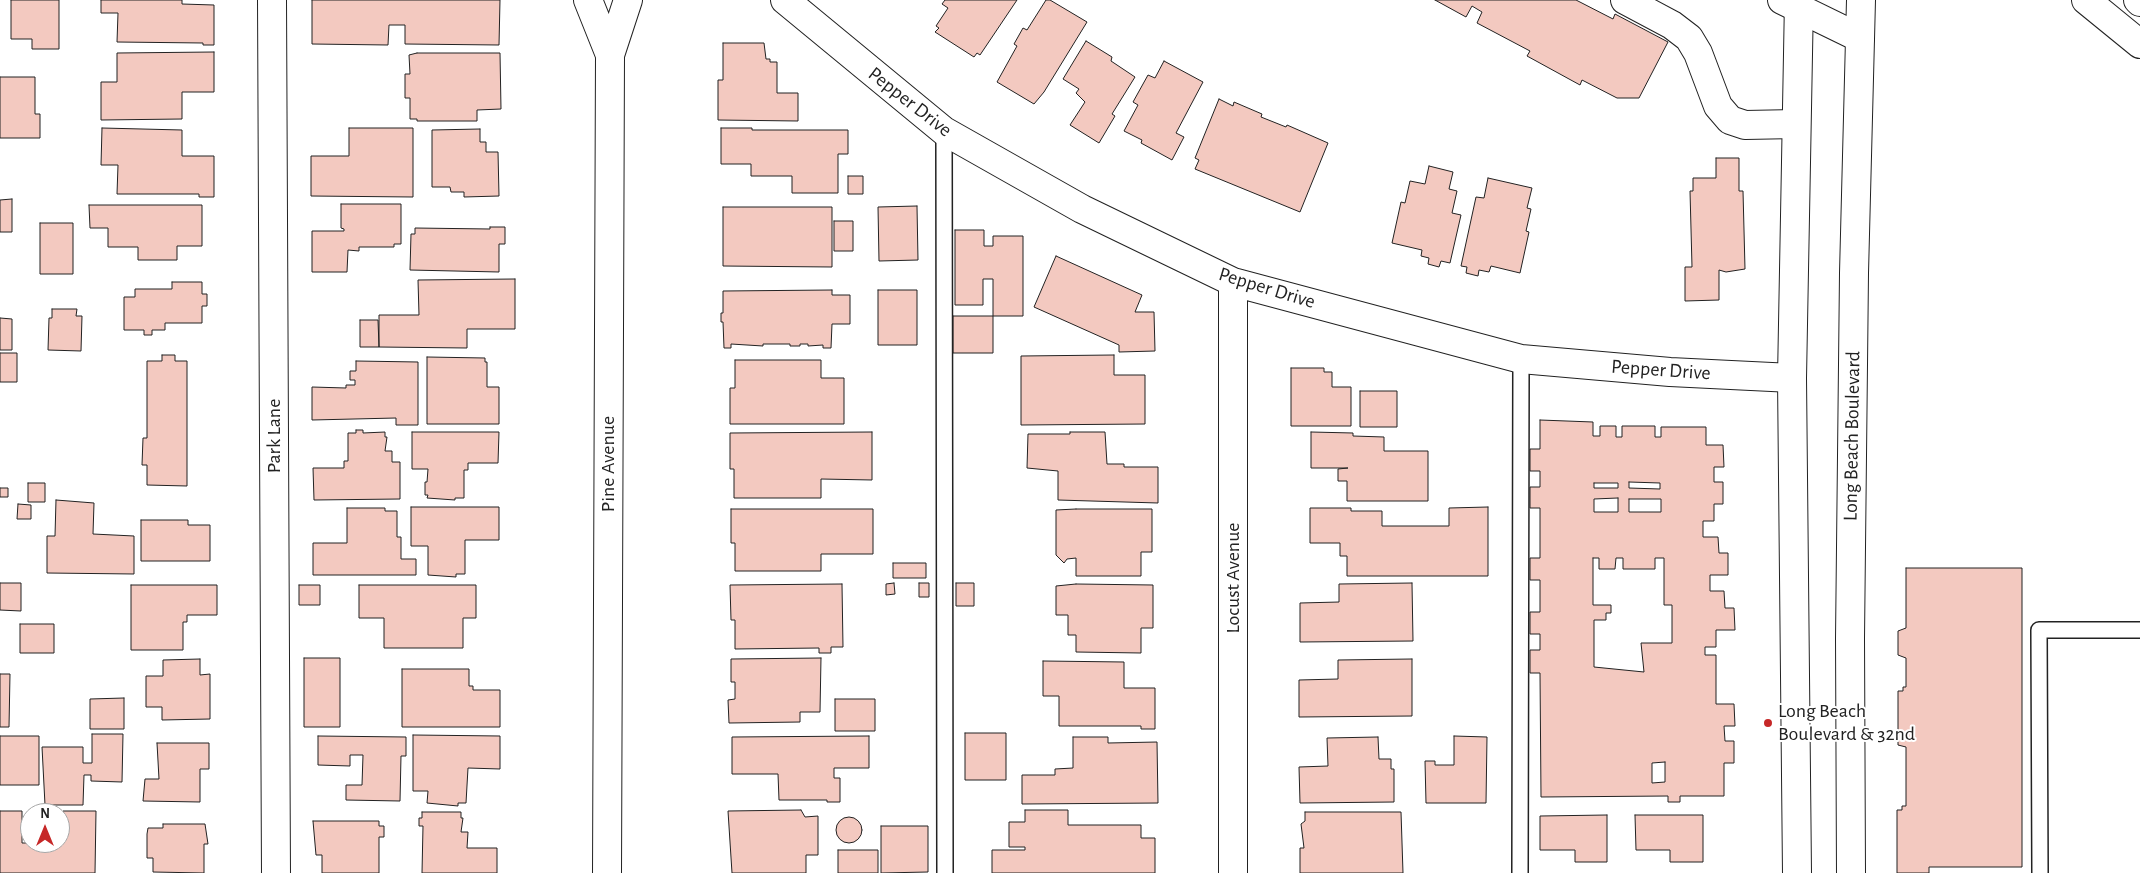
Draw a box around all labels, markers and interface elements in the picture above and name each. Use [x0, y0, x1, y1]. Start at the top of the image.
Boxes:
street label: Pepper Drive [863, 62, 957, 142]
street label: Pepper Drive [1216, 262, 1318, 314]
street label: Long Beach Boulevard [1839, 351, 1865, 521]
street label: Pepper Drive [1610, 355, 1712, 385]
street label: Park Lane [262, 399, 286, 473]
street label: Pine Avenue [596, 416, 620, 512]
street label: Locust Avenue [1221, 522, 1245, 634]
place label: Long Beach Boulevard & 32nd [1778, 699, 1915, 746]
marker: Long Beach Boulevard & 32nd [1762, 717, 1774, 729]
north arrow [20, 803, 70, 853]
text: N [40, 807, 50, 821]

